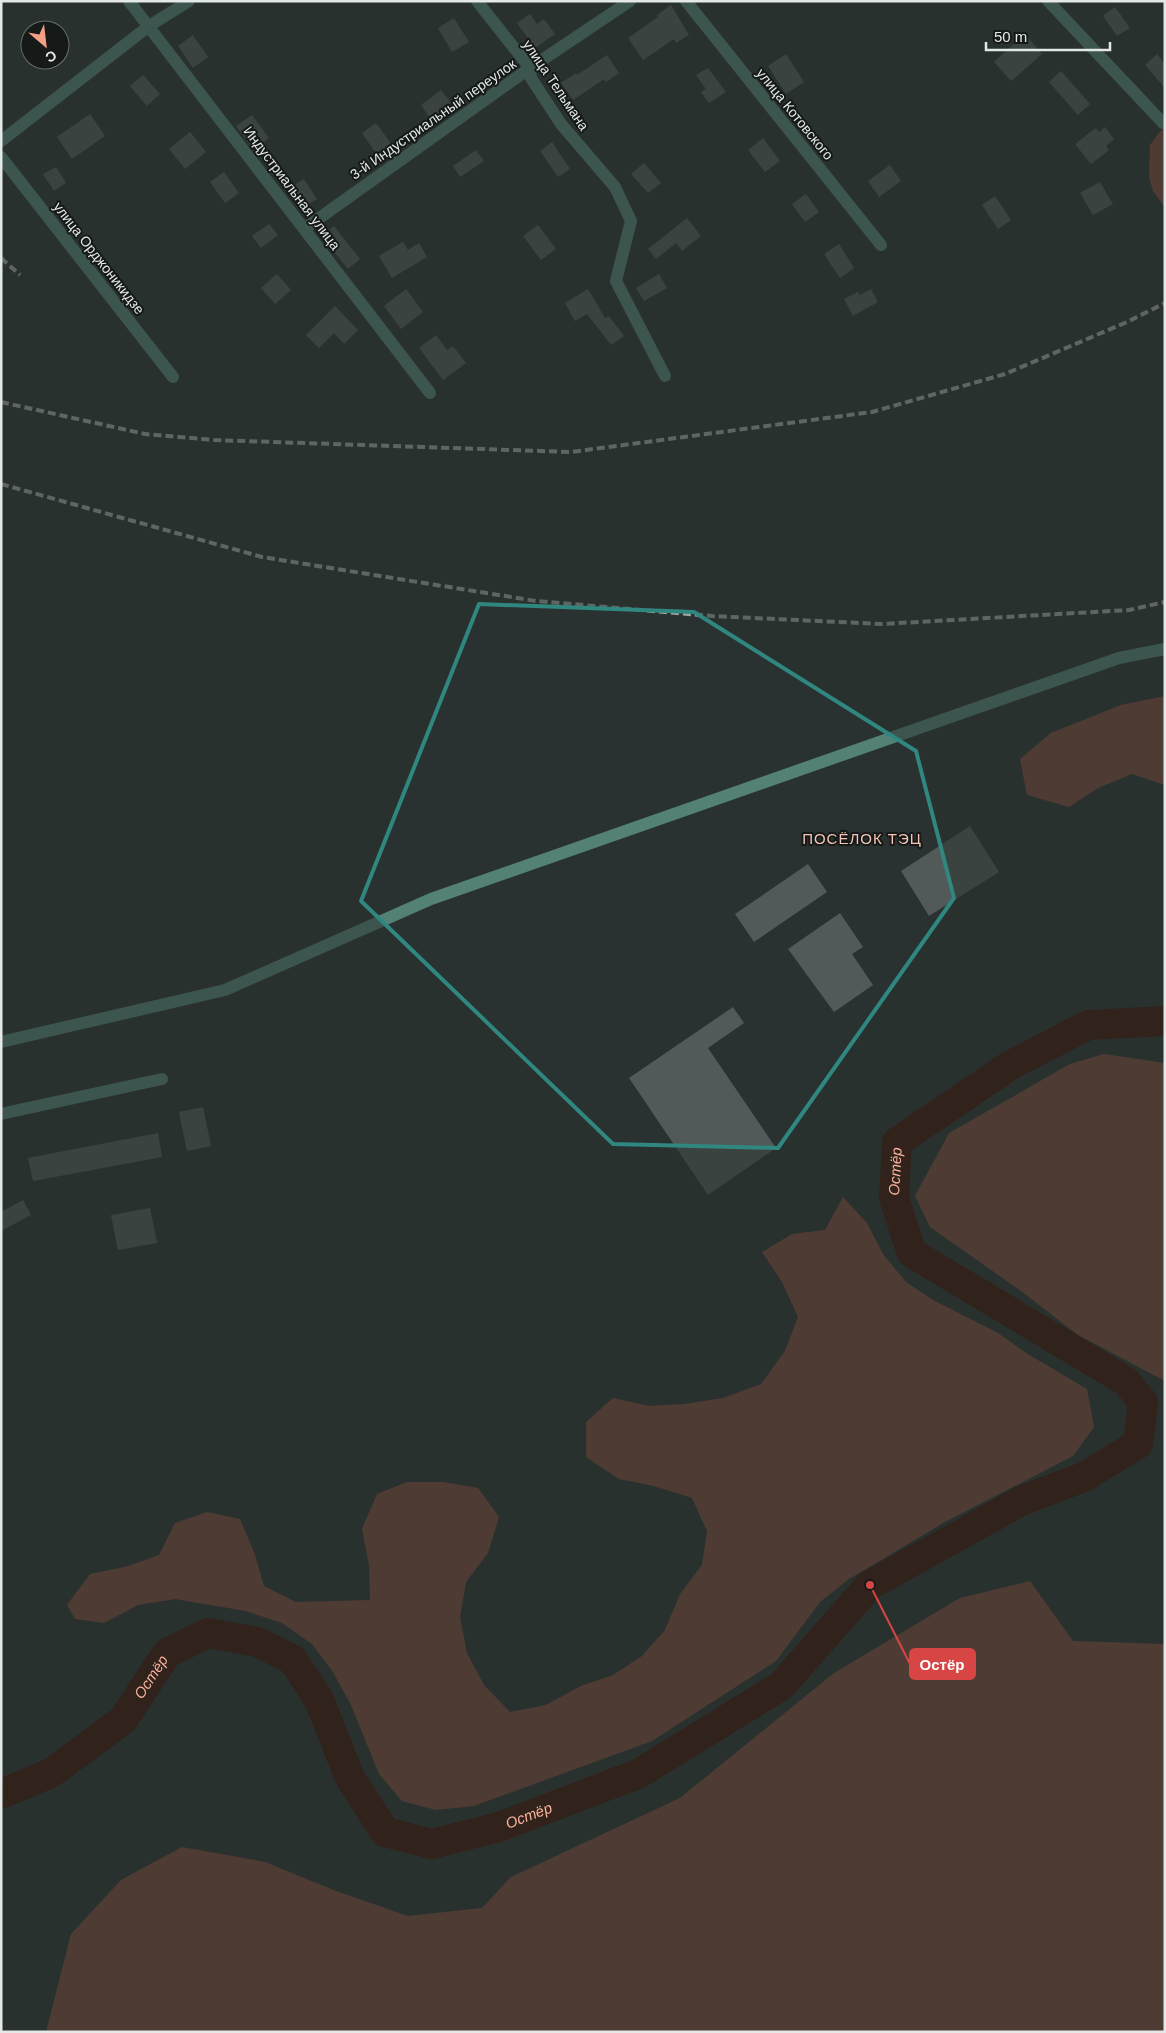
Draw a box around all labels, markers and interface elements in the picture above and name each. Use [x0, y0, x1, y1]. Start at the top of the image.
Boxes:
north arrow [20, 20, 70, 70]
scale bar [986, 20, 1110, 52]
text: 50 m [994, 28, 1027, 45]
street label: улица Тельмана [520, 37, 592, 134]
text: С [43, 47, 59, 66]
street label: 3-й Индустриальный переулок [347, 55, 520, 182]
street label: улица Котовского [753, 65, 837, 163]
street label: Индустриальная улица [240, 123, 344, 253]
street label: улица Орджоникидзе [50, 199, 148, 317]
district label: ПОСЁЛОК ТЭЦ [802, 830, 922, 847]
water label: Остёр [885, 1147, 905, 1196]
callout: Остёр [910, 1649, 975, 1679]
water label: Остёр [130, 1652, 171, 1702]
text: Остёр [920, 1656, 964, 1673]
water label: Остёр [503, 1799, 554, 1832]

